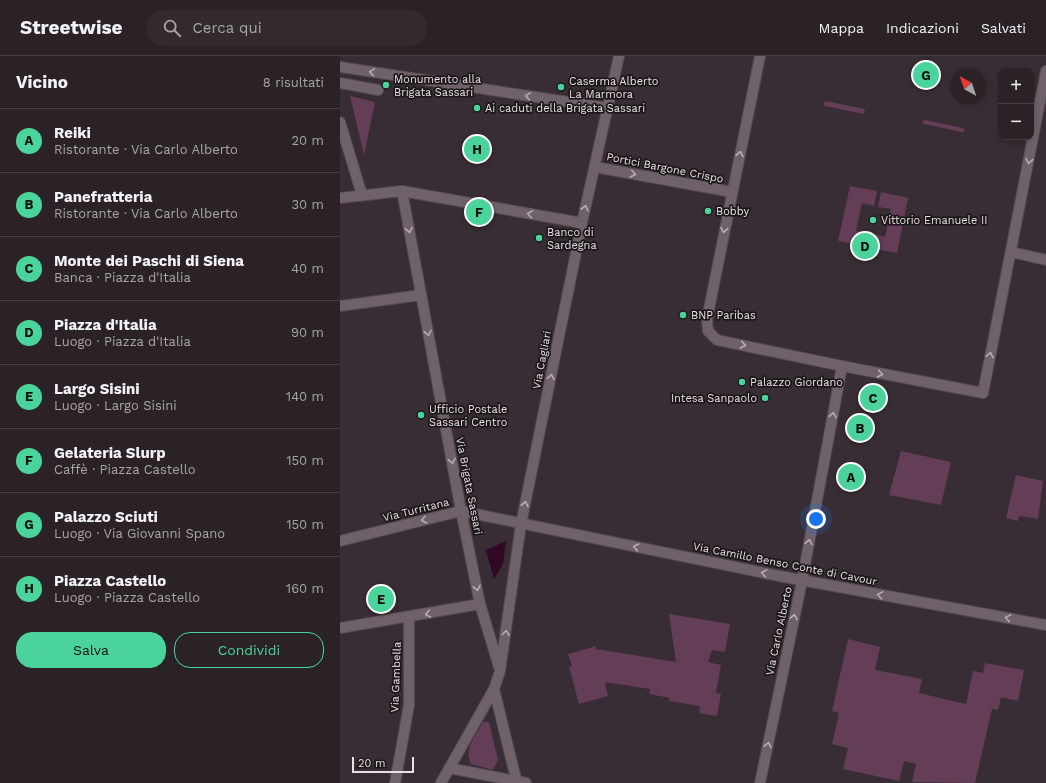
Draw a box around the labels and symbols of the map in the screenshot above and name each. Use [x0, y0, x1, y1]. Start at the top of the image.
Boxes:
pin: G [913, 60, 939, 90]
one-way arrow [369, 68, 375, 77]
north arrow [950, 68, 986, 104]
place label: Monumento alla Brigata Sassari [394, 73, 481, 99]
place label: Caserma Alberto La Marmora [569, 75, 658, 101]
marker: Monumento alla Brigata Sassari [381, 80, 391, 90]
marker: Caserma Alberto La Marmora [556, 82, 566, 92]
one-way arrow [525, 92, 531, 101]
place label: Ai caduti della Brigata Sassari [485, 102, 645, 115]
marker: Ai caduti della Brigata Sassari [472, 103, 482, 113]
pin: H [464, 134, 490, 164]
street label: Portici Bargone Crispo [605, 150, 725, 186]
one-way arrow [735, 151, 743, 157]
one-way arrow [1025, 158, 1034, 164]
one-way arrow [630, 169, 636, 177]
pin: F [466, 197, 492, 227]
one-way arrow [581, 205, 589, 211]
place label: Bobby [716, 205, 749, 218]
marker: Bobby [703, 206, 713, 216]
one-way arrow [526, 210, 533, 219]
place label: Vittorio Emanuele II [881, 214, 988, 227]
marker: Vittorio Emanuele II [868, 215, 878, 225]
one-way arrow [404, 226, 413, 233]
place label: Banco di Sardegna [547, 226, 597, 252]
one-way arrow [721, 227, 729, 234]
pin: D [852, 231, 878, 261]
marker: Banco di Sardegna [534, 233, 544, 243]
place label: BNP Paribas [691, 309, 756, 322]
marker: BNP Paribas [678, 310, 688, 320]
one-way arrow [424, 330, 432, 336]
street label: Via Cagliari [530, 330, 554, 390]
one-way arrow [740, 341, 746, 349]
one-way arrow [985, 351, 994, 358]
one-way arrow [877, 369, 883, 377]
one-way arrow [546, 373, 554, 380]
place label: Palazzo Giordano [750, 376, 843, 389]
marker: Palazzo Giordano [737, 377, 747, 387]
pin: C [860, 383, 886, 413]
place label: Intesa Sanpaolo [671, 392, 757, 405]
marker: Intesa Sanpaolo [760, 393, 770, 403]
place label: Ufficio Postale Sassari Centro [429, 403, 507, 429]
marker: Ufficio Postale Sassari Centro [416, 410, 426, 420]
one-way arrow [828, 411, 836, 418]
pin: B [847, 413, 873, 443]
street label: Via Brigata Sassari [453, 436, 485, 536]
one-way arrow [447, 458, 456, 464]
pin: A [838, 462, 864, 492]
street label: Via Turritana [381, 495, 451, 525]
one-way arrow [520, 501, 529, 507]
your location [806, 509, 826, 529]
one-way arrow [420, 516, 427, 524]
one-way arrow [804, 539, 813, 545]
street label: Via Camillo Benso Conte di Cavour [692, 540, 878, 588]
one-way arrow [633, 544, 640, 552]
one-way arrow [761, 570, 767, 578]
pin: E [368, 584, 394, 614]
one-way arrow [473, 585, 481, 591]
street label: Via Carlo Alberto [763, 585, 795, 677]
one-way arrow [877, 591, 883, 600]
one-way arrow [425, 609, 431, 618]
one-way arrow [790, 614, 798, 621]
one-way arrow [1005, 614, 1011, 623]
one-way arrow [501, 629, 510, 636]
street label: Via Gambella [388, 641, 404, 713]
one-way arrow [764, 742, 772, 748]
scale bar [352, 755, 414, 774]

